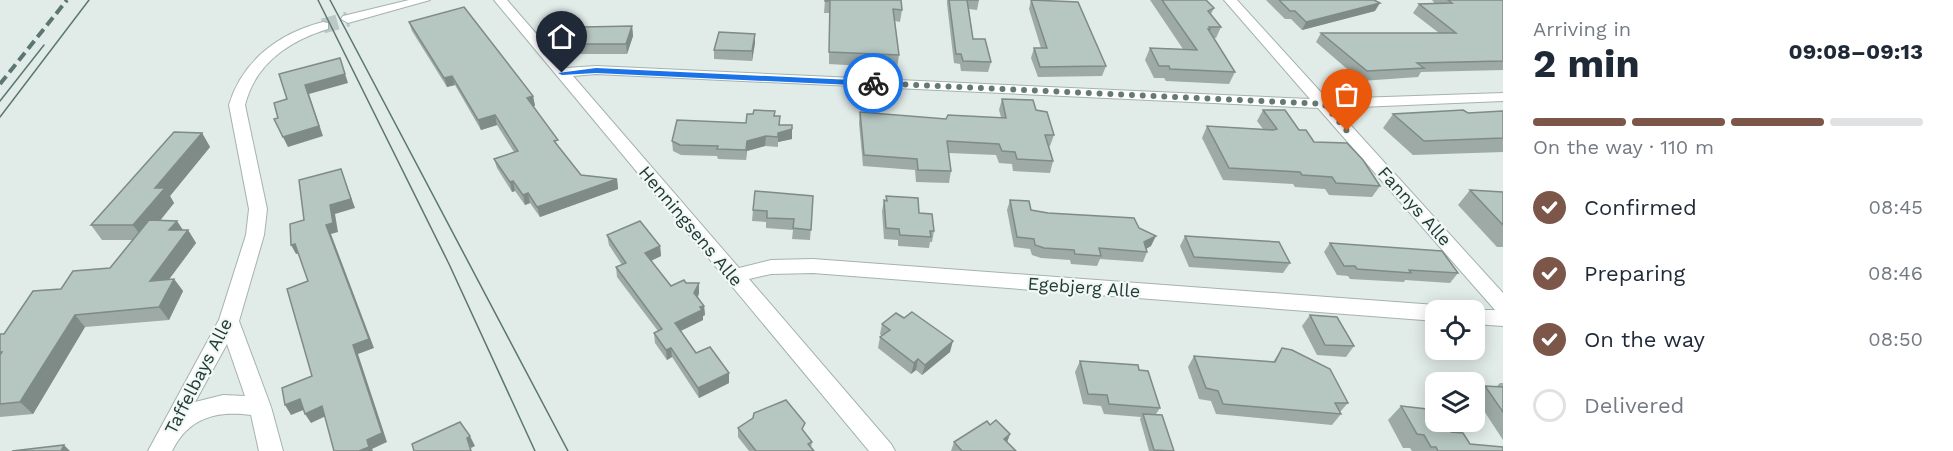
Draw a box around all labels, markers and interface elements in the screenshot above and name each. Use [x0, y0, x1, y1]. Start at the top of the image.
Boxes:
pin [536, 11, 587, 73]
text: Arriving in [1533, 17, 1631, 41]
icon: home [545, 20, 578, 53]
text: 09:08–09:13 [1789, 39, 1923, 64]
text: 2 min [1533, 41, 1640, 86]
courier [843, 53, 903, 113]
icon: bike [857, 67, 890, 100]
pin [1321, 69, 1372, 131]
icon: bag [1330, 78, 1363, 111]
text: On the way · 110 m [1533, 135, 1714, 159]
street label: Henningsens Alle [635, 162, 747, 290]
street label: Fannys Alle [1374, 162, 1456, 250]
icon: check [1533, 191, 1566, 224]
text: Confirmed [1584, 195, 1697, 220]
text: 08:45 [1868, 195, 1923, 219]
icon: check [1533, 257, 1566, 290]
text: Preparing [1584, 261, 1685, 286]
text: 08:46 [1868, 261, 1923, 285]
street label: Egebjerg Alle [1027, 273, 1141, 301]
map controls [1425, 300, 1485, 432]
button: locate [1425, 300, 1485, 360]
street label: Taffelbays Alle [160, 315, 236, 437]
icon: check [1533, 323, 1566, 356]
text: On the way [1584, 327, 1705, 352]
text: 08:50 [1868, 327, 1923, 351]
button: layers [1425, 372, 1485, 432]
text: Delivered [1584, 393, 1684, 418]

